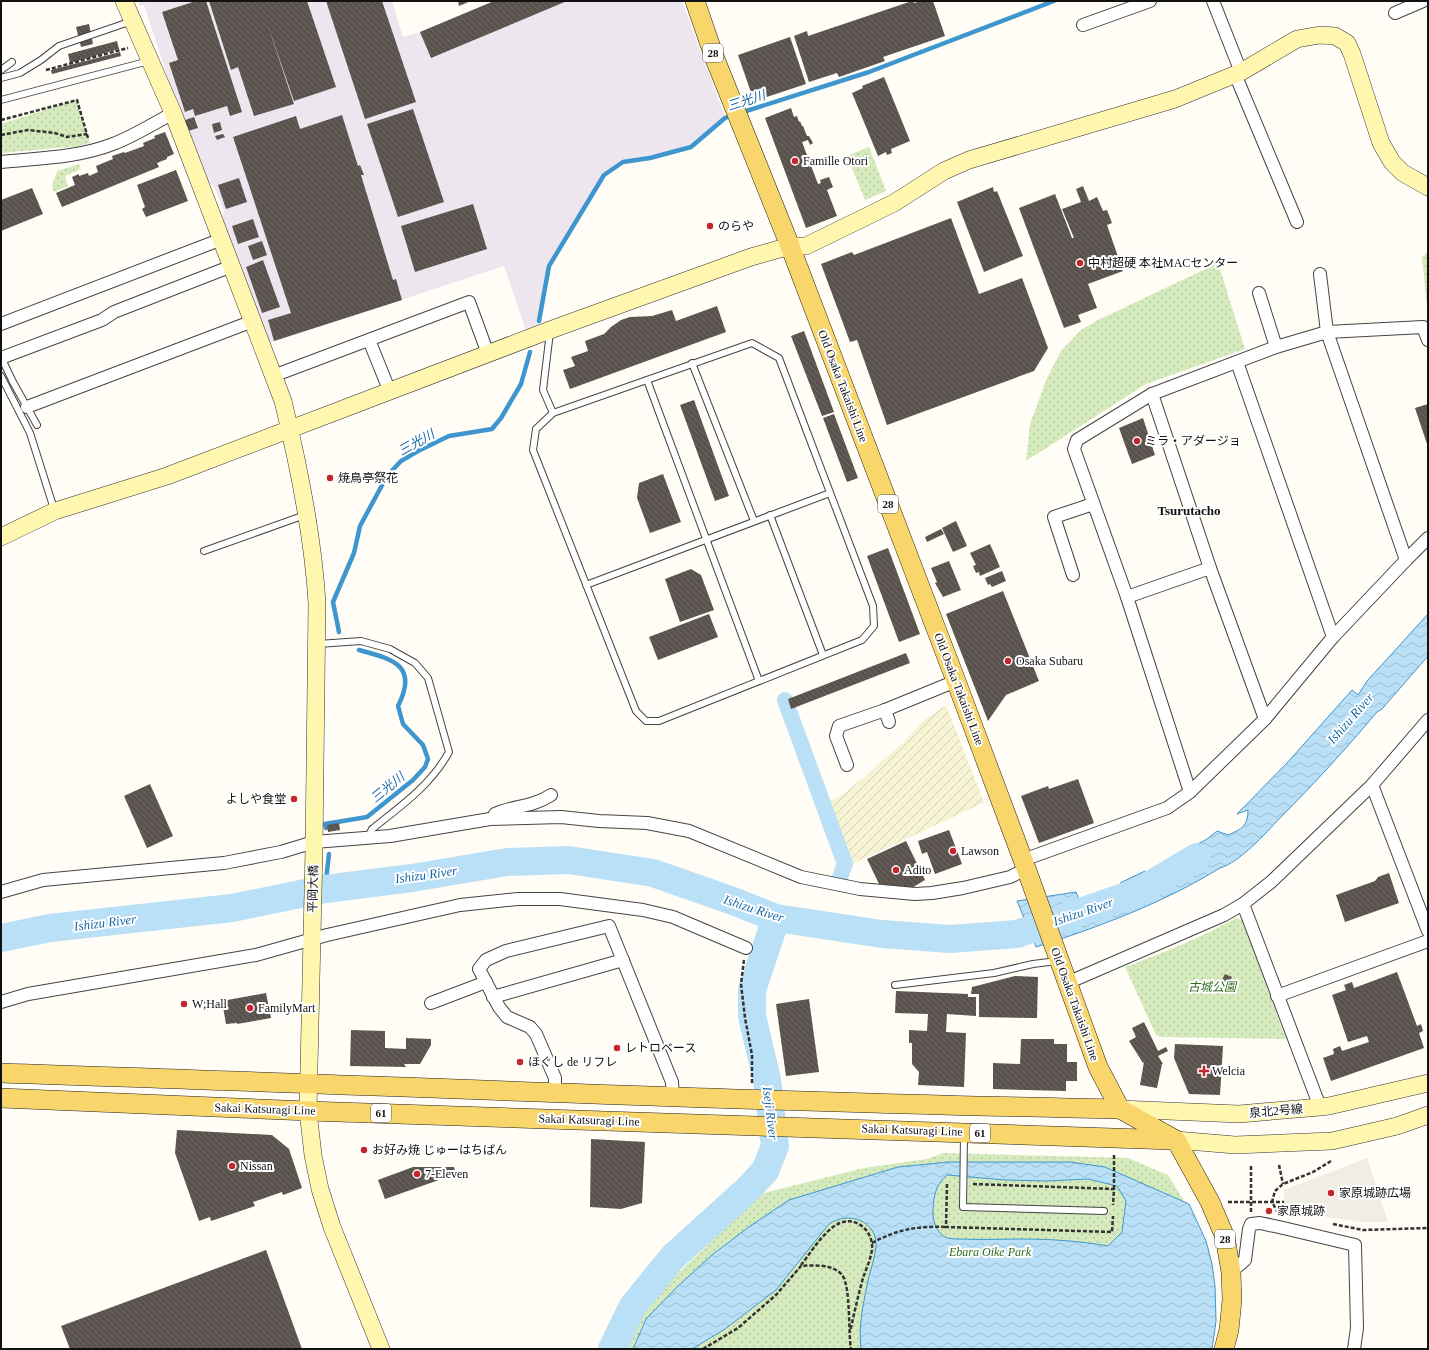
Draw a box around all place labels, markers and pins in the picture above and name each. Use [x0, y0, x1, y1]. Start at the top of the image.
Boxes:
place label: Famille Otori [803, 154, 869, 168]
marker: Famille Otori [790, 156, 800, 166]
place label: のらや [718, 219, 754, 233]
marker: のらや [705, 221, 715, 231]
place label: 中村超硬 本社MACセンター [1088, 256, 1238, 270]
marker: 中村超硬 本社MACセンター [1075, 258, 1085, 268]
place label: ミラ・アダージョ [1145, 434, 1241, 448]
marker: ミラ・アダージョ [1132, 436, 1142, 446]
place label: 焼鳥亭祭花 [338, 471, 398, 485]
marker: 焼鳥亭祭花 [325, 473, 335, 483]
place label: Osaka Subaru [1016, 654, 1083, 668]
marker: Osaka Subaru [1003, 656, 1013, 666]
place label: よしや食堂 [226, 792, 286, 806]
marker: よしや食堂 [289, 794, 299, 804]
place label: Lawson [961, 844, 999, 858]
marker: Lawson [948, 846, 958, 856]
place label: Adito [904, 863, 931, 877]
marker: Adito [891, 865, 901, 875]
place label: W;Hall [192, 997, 228, 1011]
marker: W;Hall [179, 999, 189, 1009]
place label: FamilyMart [258, 1001, 316, 1015]
marker: FamilyMart [245, 1003, 255, 1013]
place label: レトロベース [625, 1041, 696, 1055]
marker: レトロベース [612, 1043, 622, 1053]
place label: ほぐし de リフレ [528, 1055, 617, 1069]
marker: ほぐし de リフレ [515, 1057, 525, 1067]
place label: Welcia [1212, 1064, 1246, 1078]
marker: Welcia [1199, 1066, 1209, 1076]
place label: お好み焼 じゅーはちばん [372, 1143, 507, 1157]
marker: お好み焼 じゅーはちばん [359, 1145, 369, 1155]
place label: Nissan [240, 1159, 273, 1173]
marker: Nissan [227, 1161, 237, 1171]
place label: 7-Eleven [425, 1167, 468, 1181]
marker: 7-Eleven [412, 1169, 422, 1179]
place label: 家原城跡広場 [1339, 1186, 1411, 1200]
marker: 家原城跡広場 [1326, 1188, 1336, 1198]
place label: 家原城跡 [1277, 1204, 1325, 1218]
marker: 家原城跡 [1264, 1206, 1274, 1216]

